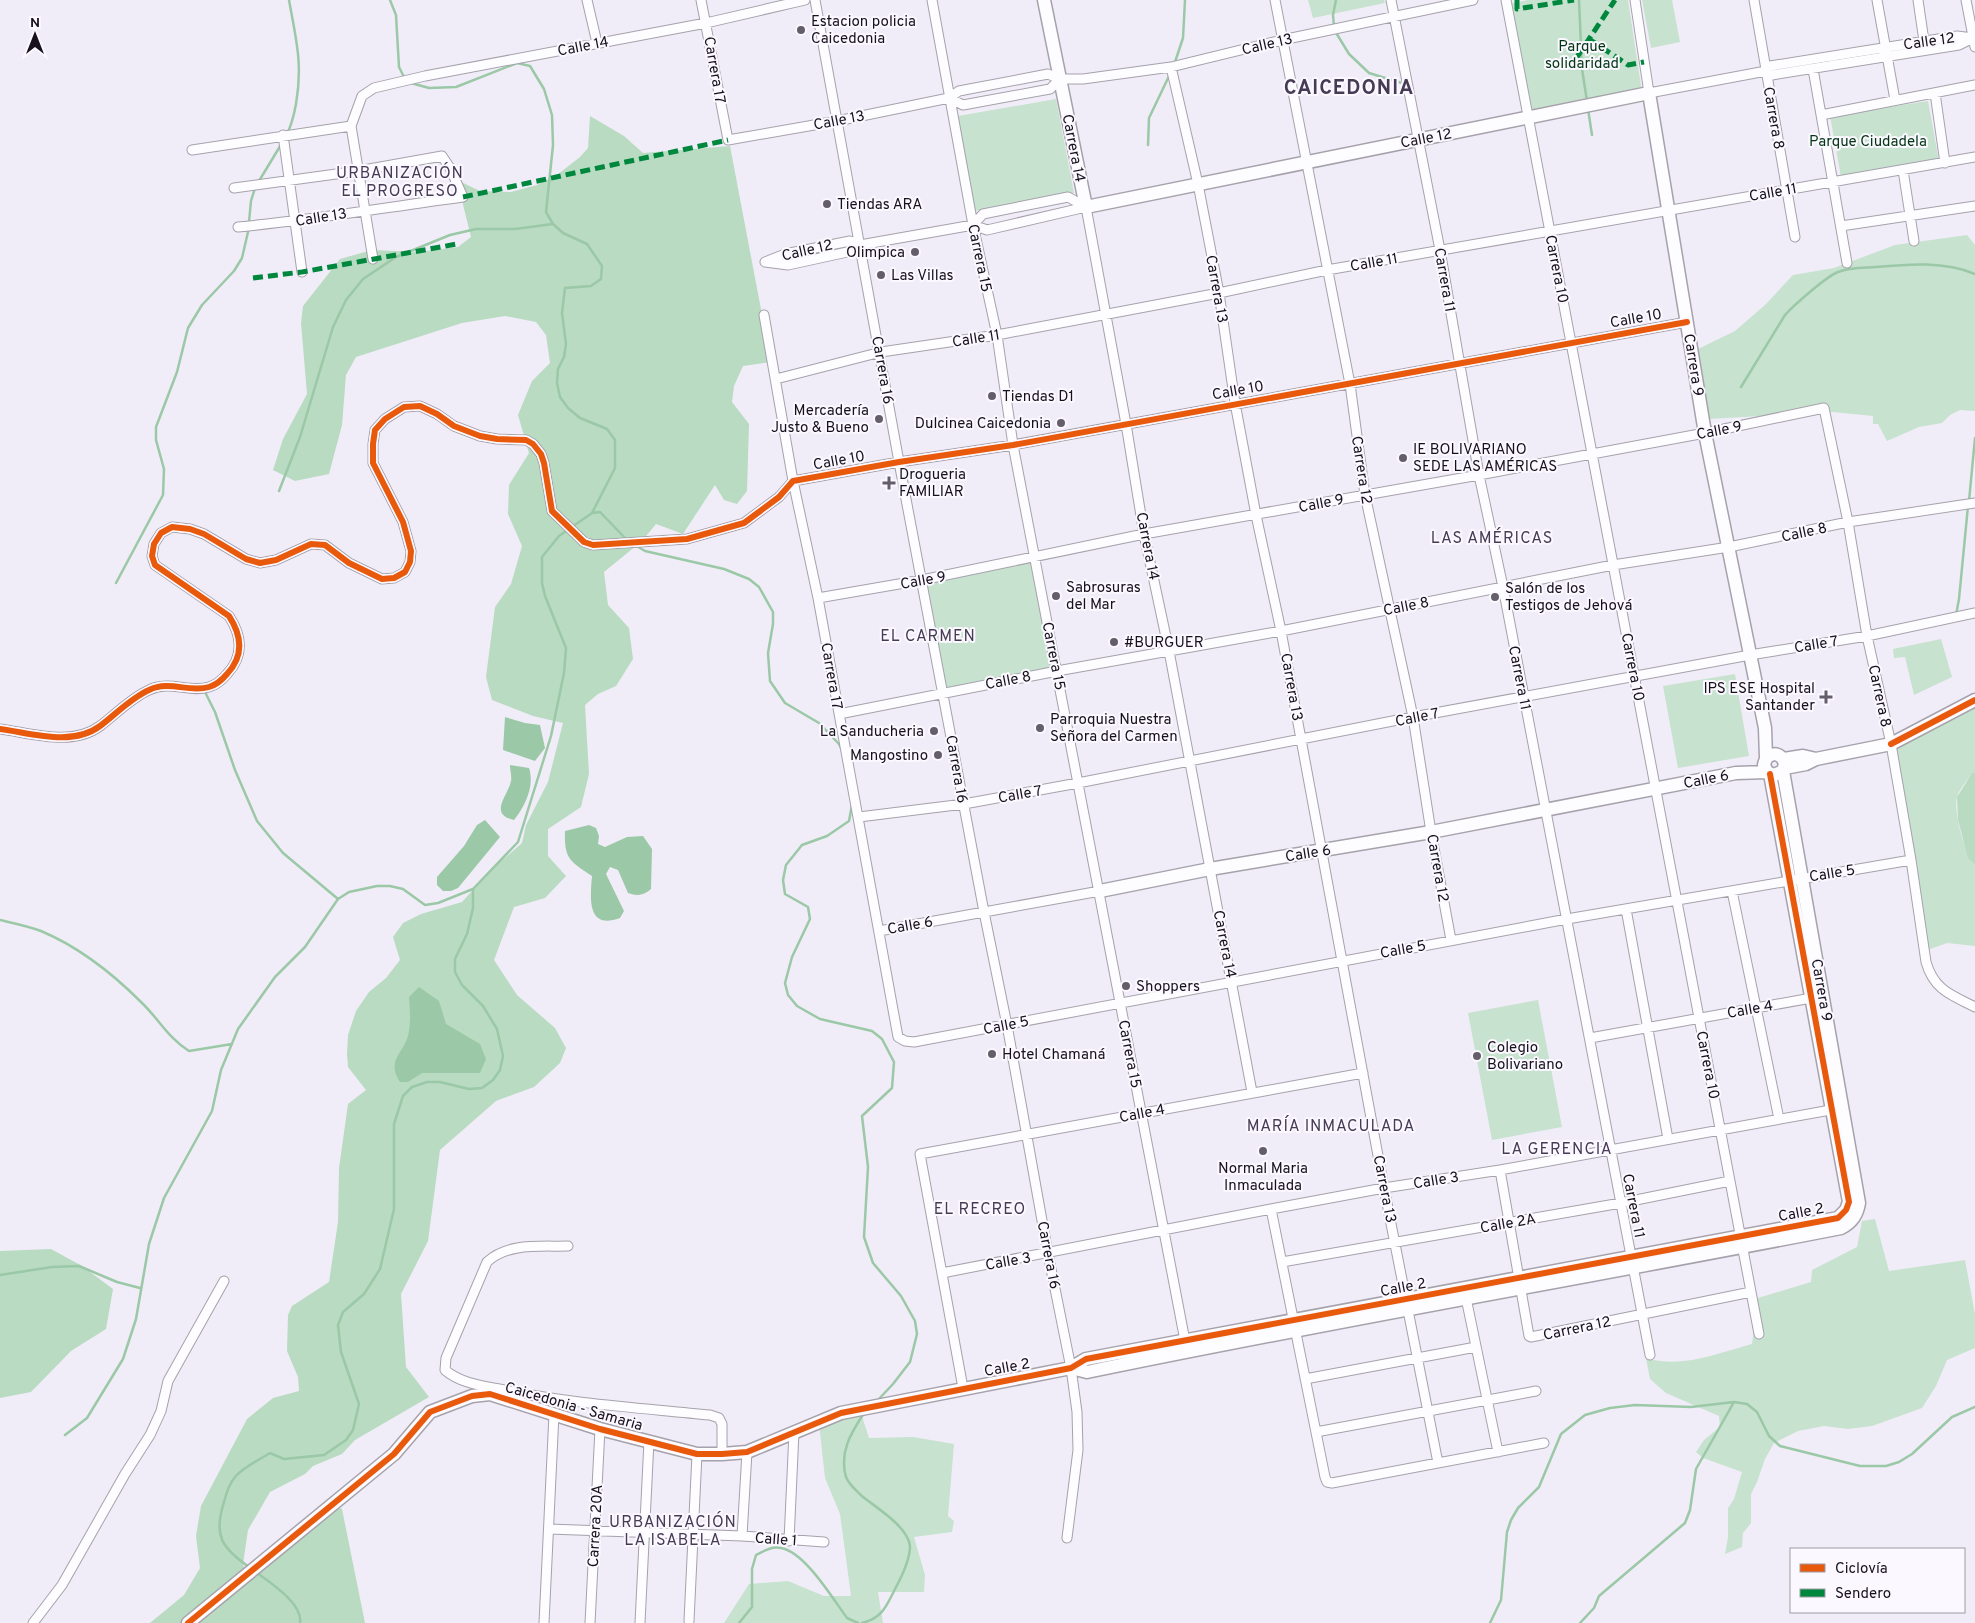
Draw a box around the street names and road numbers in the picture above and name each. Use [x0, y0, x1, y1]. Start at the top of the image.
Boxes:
street label: Calle 12 [1902, 29, 1956, 55]
street label: Calle 13 [1240, 30, 1295, 61]
street label: Calle 14 [556, 33, 610, 62]
street label: Carrera 17 [698, 35, 729, 105]
street label: Carrera 8 [1758, 85, 1787, 151]
street label: Calle 13 [812, 107, 866, 136]
street label: Carrera 14 [1057, 113, 1088, 184]
street label: Calle 12 [1399, 125, 1454, 154]
street label: Calle 11 [1748, 180, 1799, 207]
street label: Calle 13 [294, 205, 348, 232]
street label: Carrera 15 [962, 223, 995, 294]
street label: Carrera 10 [1540, 233, 1571, 305]
street label: Calle 12 [780, 236, 835, 267]
street label: Carrera 11 [1428, 246, 1459, 314]
street label: Calle 11 [1349, 250, 1400, 277]
street label: Carrera 13 [1200, 254, 1231, 325]
street label: Calle 10 [1609, 306, 1664, 333]
street label: Calle 11 [951, 326, 1002, 353]
street label: Carrera 9 [1678, 333, 1707, 398]
street label: Carrera 16 [866, 335, 897, 406]
street label: Calle 10 [1211, 378, 1266, 405]
street label: Calle 9 [1695, 418, 1744, 445]
street label: Carrera 12 [1346, 435, 1375, 506]
street label: Calle 10 [812, 448, 867, 475]
street label: Calle 9 [1297, 491, 1346, 518]
street label: Carrera 14 [1131, 511, 1162, 582]
street label: Calle 8 [1780, 519, 1829, 548]
street label: Calle 9 [899, 568, 948, 595]
street label: Calle 8 [1382, 594, 1431, 621]
street label: Carrera 15 [1037, 621, 1068, 692]
street label: Carrera 10 [1616, 631, 1647, 703]
street label: Calle 7 [1793, 633, 1840, 658]
street label: Carrera 17 [815, 641, 846, 711]
street label: Carrera 11 [1503, 644, 1534, 712]
street label: Carrera 13 [1275, 652, 1306, 723]
street label: Carrera 8 [1863, 663, 1894, 729]
street label: Calle 8 [984, 668, 1033, 695]
street label: Calle 7 [1394, 705, 1441, 732]
street label: Carrera 16 [940, 734, 971, 805]
street label: Calle 6 [1682, 767, 1731, 794]
street label: Calle 7 [997, 782, 1044, 809]
street label: Carrera 12 [1421, 833, 1452, 904]
street label: Calle 6 [1284, 841, 1332, 867]
street label: Calle 5 [1808, 861, 1857, 887]
street label: Carrera 14 [1208, 909, 1239, 980]
street label: Calle 6 [886, 913, 935, 940]
street label: Calle 5 [1379, 937, 1428, 964]
street label: Carrera 9 [1806, 958, 1835, 1023]
street label: Calle 4 [1726, 997, 1775, 1024]
street label: Calle 5 [982, 1013, 1031, 1040]
street label: Carrera 15 [1113, 1019, 1144, 1090]
street label: Carrera 10 [1691, 1029, 1722, 1101]
street label: Calle 4 [1118, 1101, 1167, 1128]
street label: Carrera 13 [1368, 1154, 1399, 1225]
street label: Calle 3 [1412, 1168, 1460, 1194]
street label: Carrera 11 [1617, 1172, 1648, 1240]
street label: Calle 2 [1777, 1200, 1826, 1227]
street label: Calle 2A [1479, 1210, 1538, 1239]
street label: Carrera 16 [1032, 1220, 1063, 1291]
street label: Calle 3 [984, 1249, 1033, 1276]
street label: Calle 2 [1379, 1275, 1428, 1302]
street label: Carrera 12 [1542, 1313, 1613, 1346]
street label: Calle 2 [983, 1355, 1032, 1382]
street label: Caicedonia - Samaria [502, 1379, 645, 1436]
street label: Carrera 20A [585, 1484, 608, 1568]
street label: Calle 1 [754, 1530, 798, 1551]

